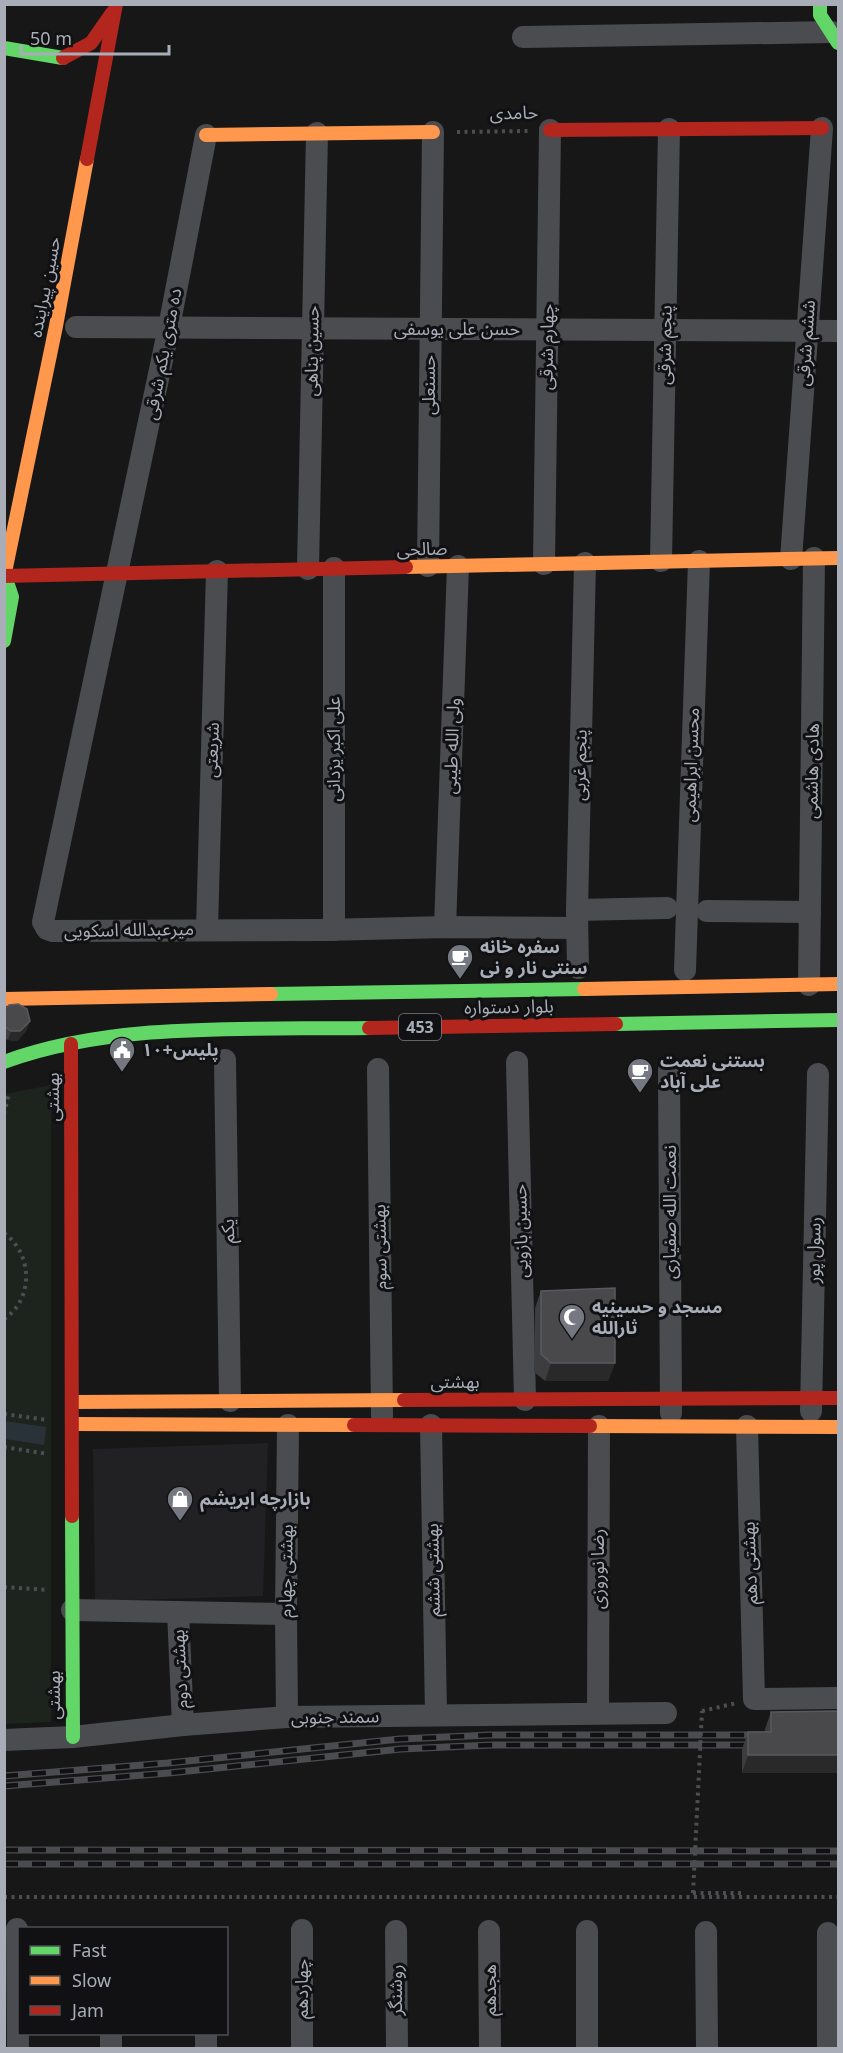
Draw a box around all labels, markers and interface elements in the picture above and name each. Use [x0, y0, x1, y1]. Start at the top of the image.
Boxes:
scale bar [21, 18, 170, 56]
text: 50 m [30, 26, 72, 50]
street label: حامدی [490, 100, 538, 124]
street label: حسین پیراینده [23, 234, 66, 339]
street label: ده متری یکم شرقی [137, 286, 189, 422]
street label: ششم شرقی [790, 299, 822, 387]
street label: چهارم شرقی [533, 304, 562, 390]
street label: حسین پناهی [298, 305, 324, 397]
street label: پنجم شرقی [651, 305, 679, 385]
street label: حسن علی یوسفی [394, 316, 520, 340]
street label: حسنعلی [416, 355, 440, 415]
street label: صالحی [396, 536, 448, 560]
street label: علی اکبر یزدانی [321, 697, 345, 802]
street label: ولی الله طیبی [437, 697, 465, 795]
street label: محسن ابراهیمی [676, 707, 704, 823]
street label: شریعتی [198, 722, 224, 778]
street label: هادی هاشمی [798, 723, 824, 819]
street label: پنجم غربی [566, 729, 594, 801]
street label: میرعبدالله اسکویی [64, 916, 194, 942]
place label: سفره خانه سنتی نار و نی [480, 934, 588, 979]
cafe icon: سفره خانه سنتی نار و نی [445, 942, 475, 980]
street label: بلوار دستواره [464, 993, 554, 1019]
road number: 453 [399, 1014, 441, 1040]
public building icon: پلیس+۱۰ [107, 1035, 137, 1073]
place label: پلیس+۱۰ [142, 1037, 219, 1062]
place label: بستنی نعمت علی آباد [660, 1048, 765, 1093]
cafe icon: بستنی نعمت علی آباد [625, 1056, 655, 1094]
street label: بهشتی [40, 1072, 64, 1122]
street label: نعمت الله صفیاری [657, 1145, 681, 1279]
street label: حسین بازویی [507, 1184, 533, 1278]
street label: بهشتی سوم [366, 1204, 395, 1290]
street label: رسول پور [800, 1217, 826, 1284]
street label: یکم [215, 1218, 241, 1244]
place label: مسجد و حسینیه ثارالله [592, 1294, 723, 1339]
mosque icon: مسجد و حسینیه ثارالله [557, 1302, 587, 1340]
street label: بهشتی [430, 1369, 480, 1393]
shop icon: بازارچه ابریشم [165, 1484, 195, 1522]
place label: بازارچه ابریشم [200, 1486, 311, 1512]
street label: بهشتی دهم [736, 1521, 764, 1605]
street label: بهشتی ششم [419, 1523, 447, 1617]
street label: بهشتی چهارم [272, 1524, 301, 1618]
street label: رضا نوروزی [585, 1529, 609, 1609]
street label: بهشتی دوم [165, 1629, 196, 1709]
street label: بهشتی [41, 1670, 65, 1720]
street label: سمند جنوبی [291, 1703, 379, 1729]
legend [18, 1927, 228, 2035]
text: Fast [72, 1938, 107, 1962]
street label: چهاردهم [289, 1959, 315, 2019]
street label: روشنگر [383, 1964, 407, 2017]
street label: هجدهم [477, 1964, 503, 2016]
text: Slow [72, 1968, 111, 1992]
text: Jam [70, 1998, 104, 2022]

